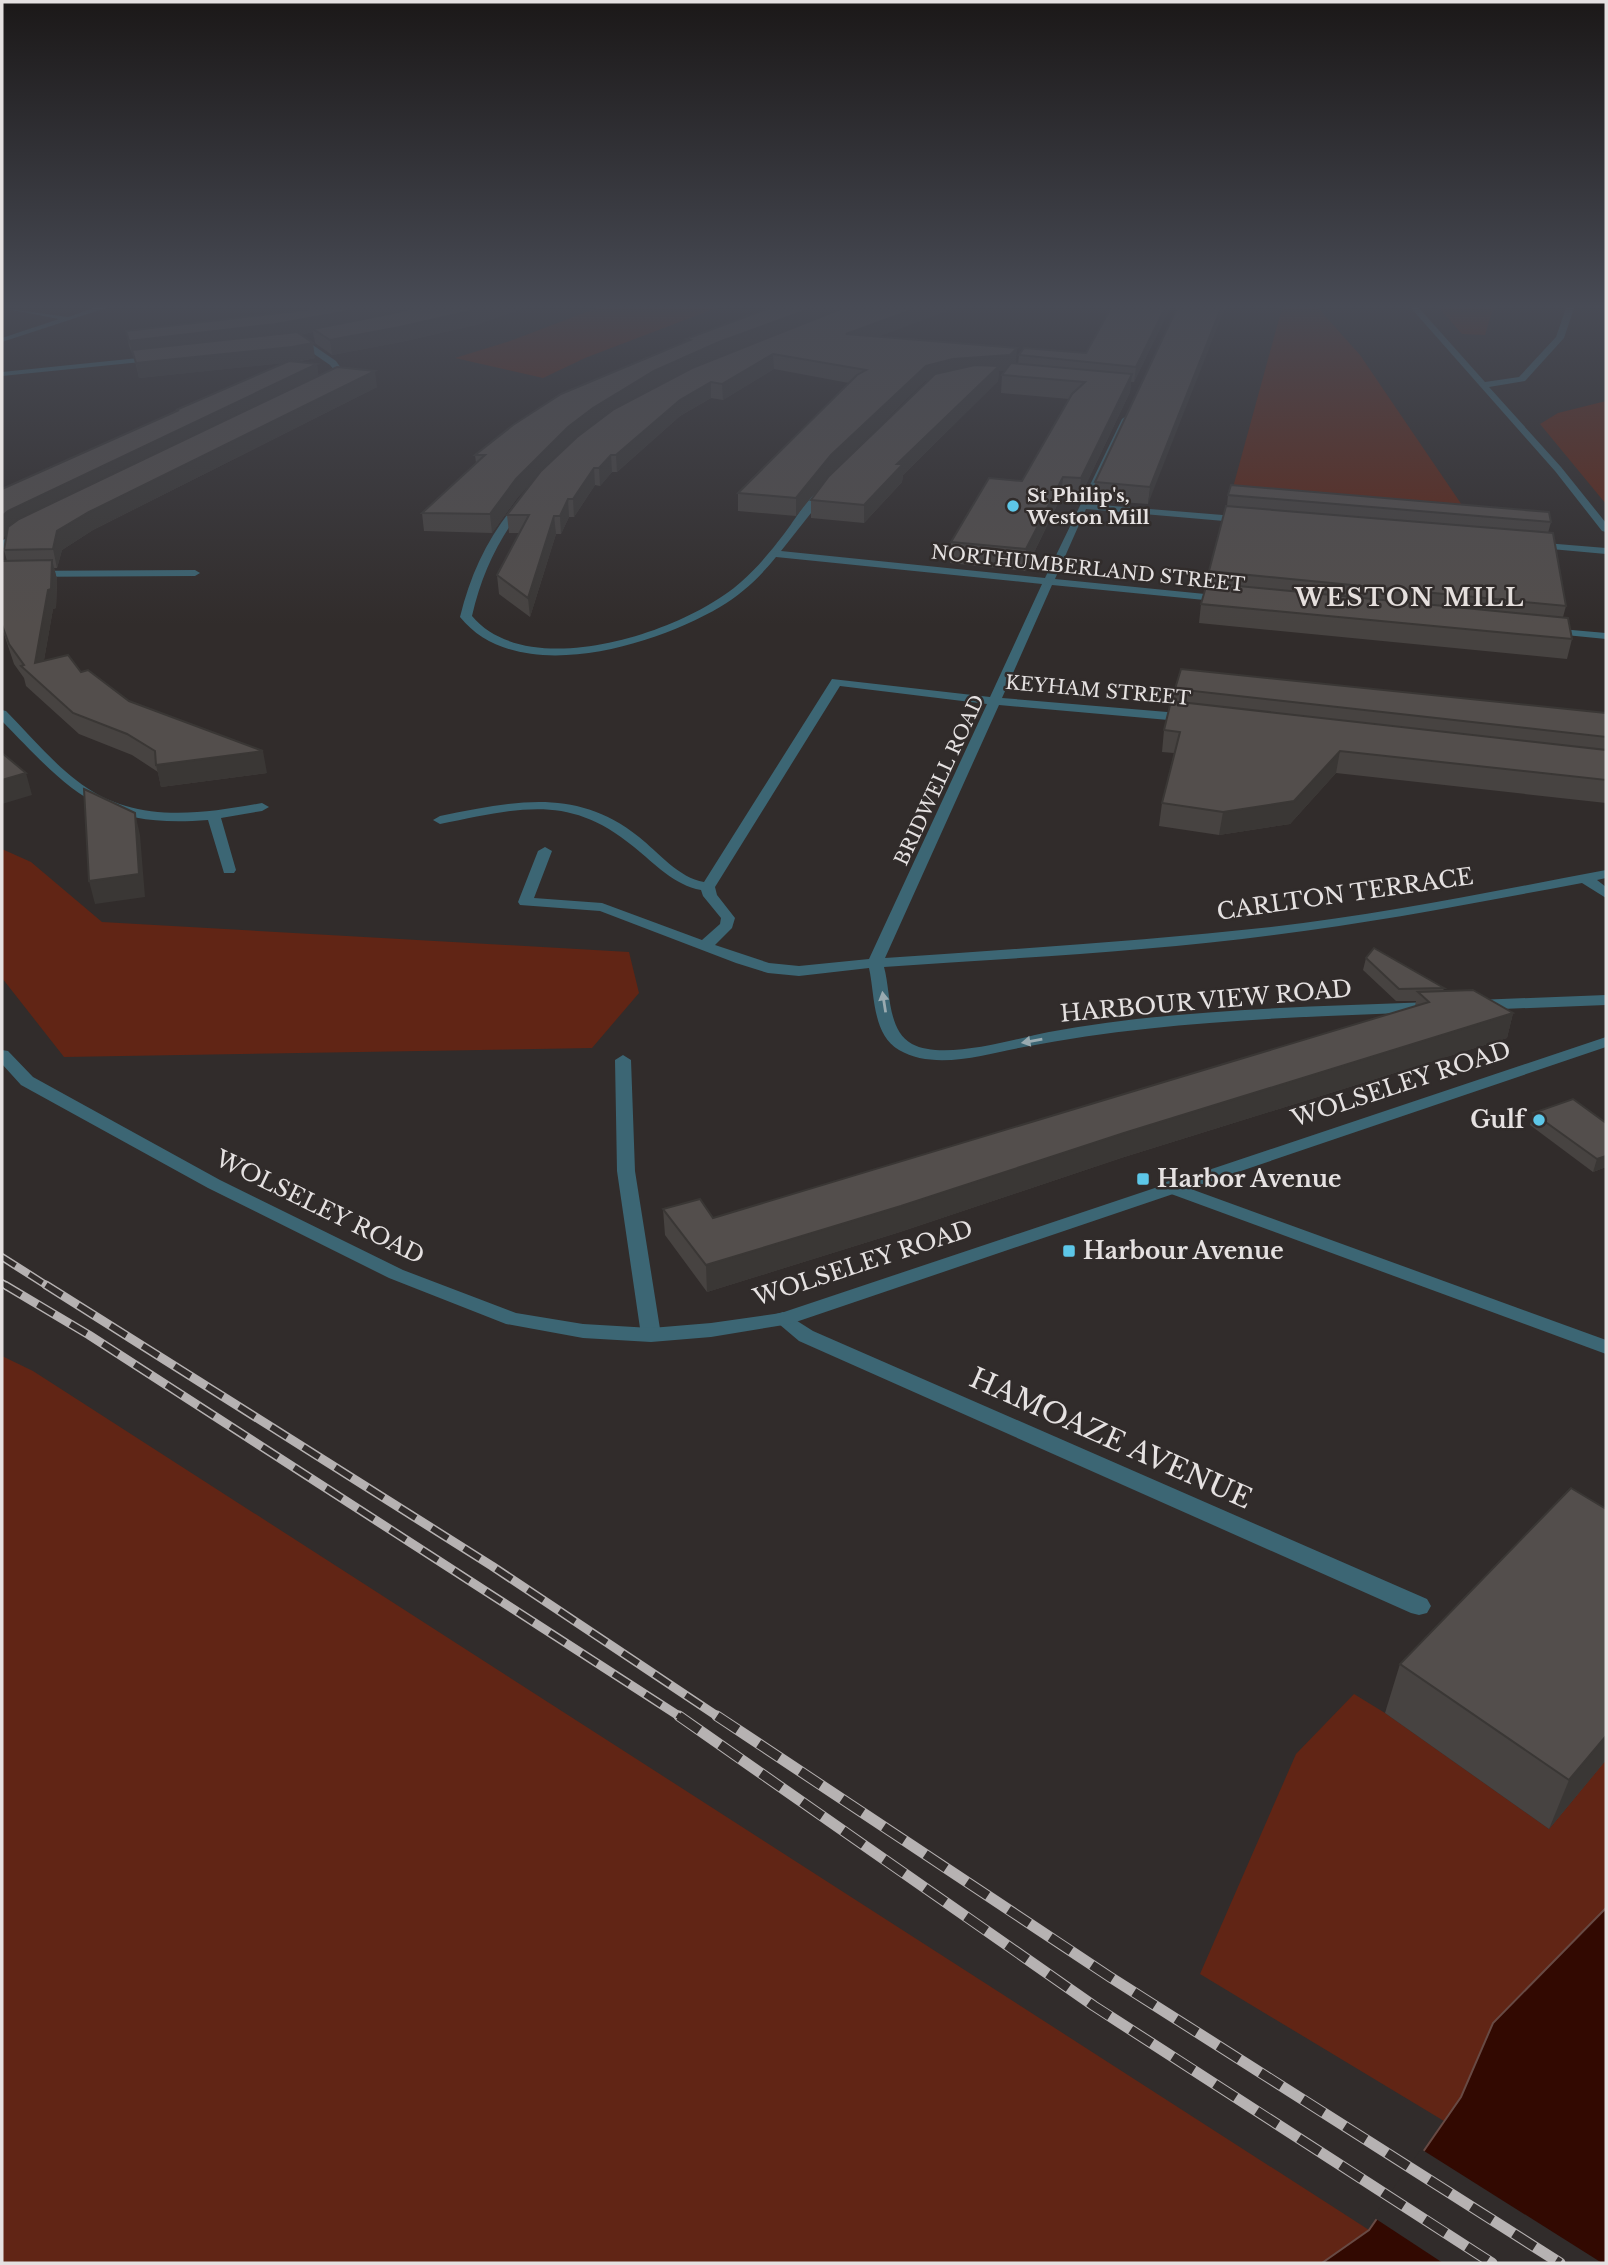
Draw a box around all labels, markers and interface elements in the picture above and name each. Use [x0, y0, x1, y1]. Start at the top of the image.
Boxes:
place label: St Philip's, Weston Mill [1026, 484, 1150, 529]
marker: St Philip's, Weston Mill [1005, 498, 1021, 514]
street label: NORTHUMBERLAND STREET [930, 541, 1246, 596]
district label: WESTON MILL [1294, 583, 1525, 612]
street label: KEYHAM STREET [1004, 671, 1192, 710]
street label: BRIDWELL ROAD [890, 691, 989, 869]
street label: CARLTON TERRACE [1215, 862, 1475, 926]
street label: HARBOUR VIEW ROAD [1059, 974, 1353, 1028]
one-way arrow [878, 991, 889, 1013]
street label: WOLSELEY ROAD [1287, 1035, 1514, 1133]
one-way arrow [1021, 1036, 1043, 1047]
place label: Gulf [1470, 1106, 1528, 1134]
marker: Gulf [1531, 1112, 1547, 1128]
street label: WOLSELEY ROAD [210, 1144, 429, 1270]
place label: Harbor Avenue [1157, 1165, 1341, 1193]
marker: Harbor Avenue [1135, 1171, 1151, 1187]
street label: WOLSELEY ROAD [749, 1214, 976, 1312]
place label: Harbour Avenue [1083, 1237, 1284, 1265]
marker: Harbour Avenue [1061, 1243, 1077, 1259]
street label: HAMOAZE AVENUE [964, 1360, 1257, 1517]

